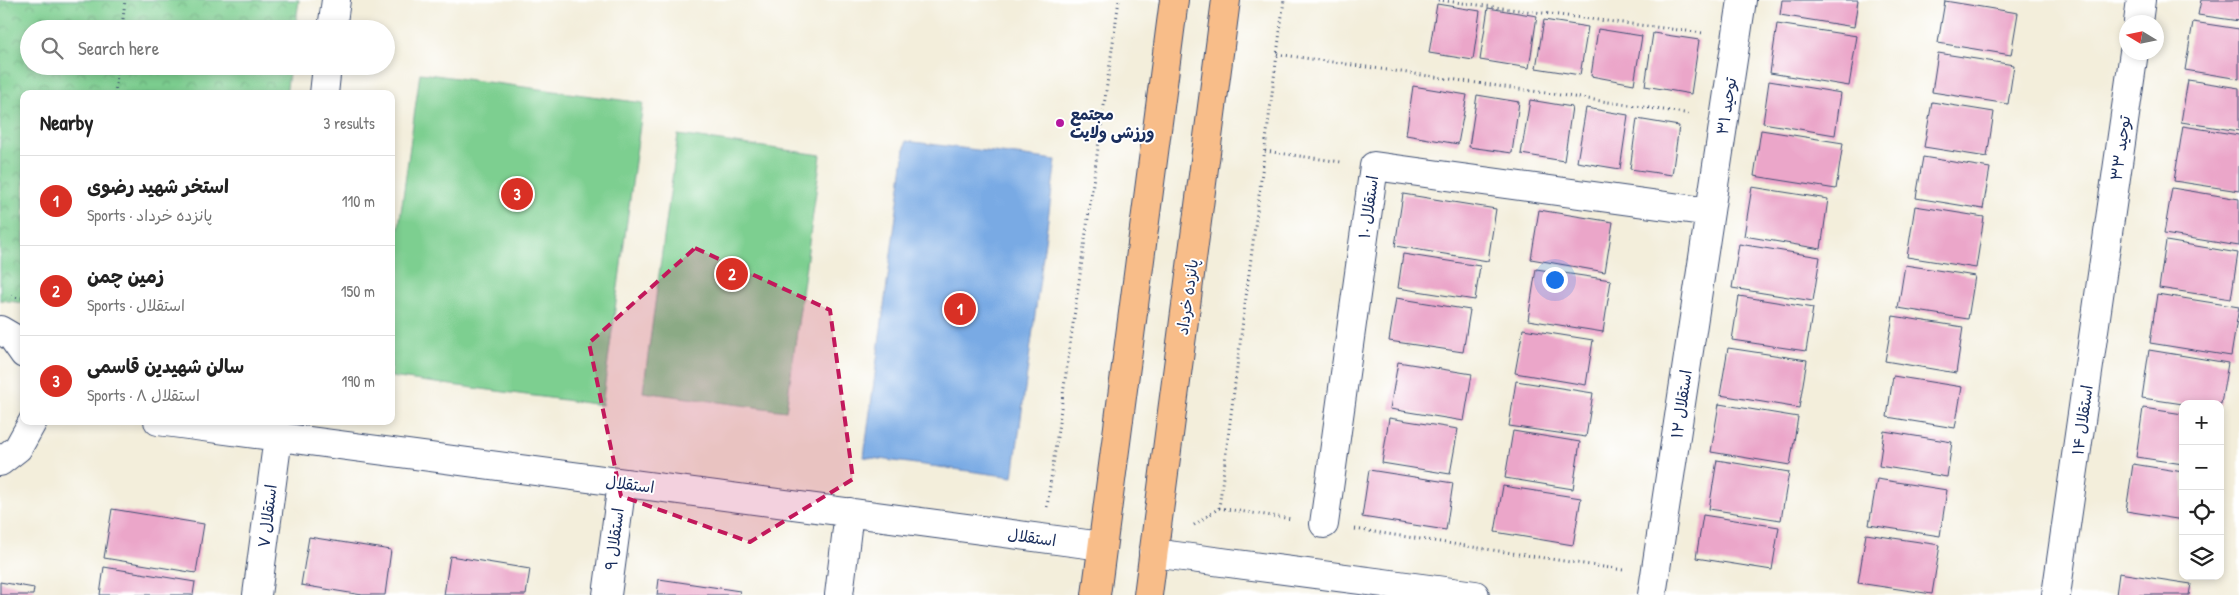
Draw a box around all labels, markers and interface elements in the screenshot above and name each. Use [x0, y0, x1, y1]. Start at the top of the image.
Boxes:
north arrow [2119, 15, 2164, 60]
search box [20, 20, 395, 75]
icon: search [38, 34, 66, 62]
text: Search here [78, 35, 159, 61]
street label: توحید ۳۱ [1711, 75, 1741, 136]
place label: مجتمع ورزشی ولایت [1070, 103, 1154, 143]
text: Nearby [40, 108, 93, 137]
text: 3 results [323, 112, 375, 134]
street label: توحید ۳۳ [2105, 114, 2135, 182]
marker: مجتمع ورزشی ولایت [1054, 117, 1066, 129]
text: استخر شهید رضوی [87, 173, 229, 199]
street label: استقلال ۱۰ [1353, 174, 1383, 240]
pin: 3 [501, 175, 533, 213]
text: 1 [53, 190, 59, 212]
text: 110 m [342, 190, 375, 212]
text: Sports · پانزده خرداد [87, 204, 213, 226]
pin: 2 [716, 255, 748, 293]
street label: پانزده خرداد [1171, 258, 1203, 336]
text: زمین چمن [87, 263, 164, 289]
your location [1542, 267, 1568, 293]
text: 2 [52, 280, 60, 302]
text: 150 m [341, 280, 375, 302]
pin: 1 [944, 290, 976, 328]
text: Sports · استقلال [87, 294, 185, 316]
text: سالن شهیدین قاسمی [87, 353, 244, 379]
street label: استقلال ۱۲ [1665, 368, 1697, 440]
text: 3 [52, 370, 60, 392]
text: 190 m [342, 370, 375, 392]
text: Sports · استقلال ۸ [87, 384, 200, 406]
street label: استقلال ۱۴ [2066, 384, 2098, 456]
map controls [2179, 400, 2224, 580]
button: + [2179, 400, 2224, 445]
button: − [2179, 445, 2224, 490]
street label: استقلال [604, 470, 656, 498]
street label: استقلال ۷ [252, 483, 282, 549]
button: locate [2179, 490, 2224, 535]
street label: استقلال ۹ [599, 507, 629, 571]
street label: استقلال [1006, 523, 1058, 551]
button: layers [2179, 535, 2224, 580]

